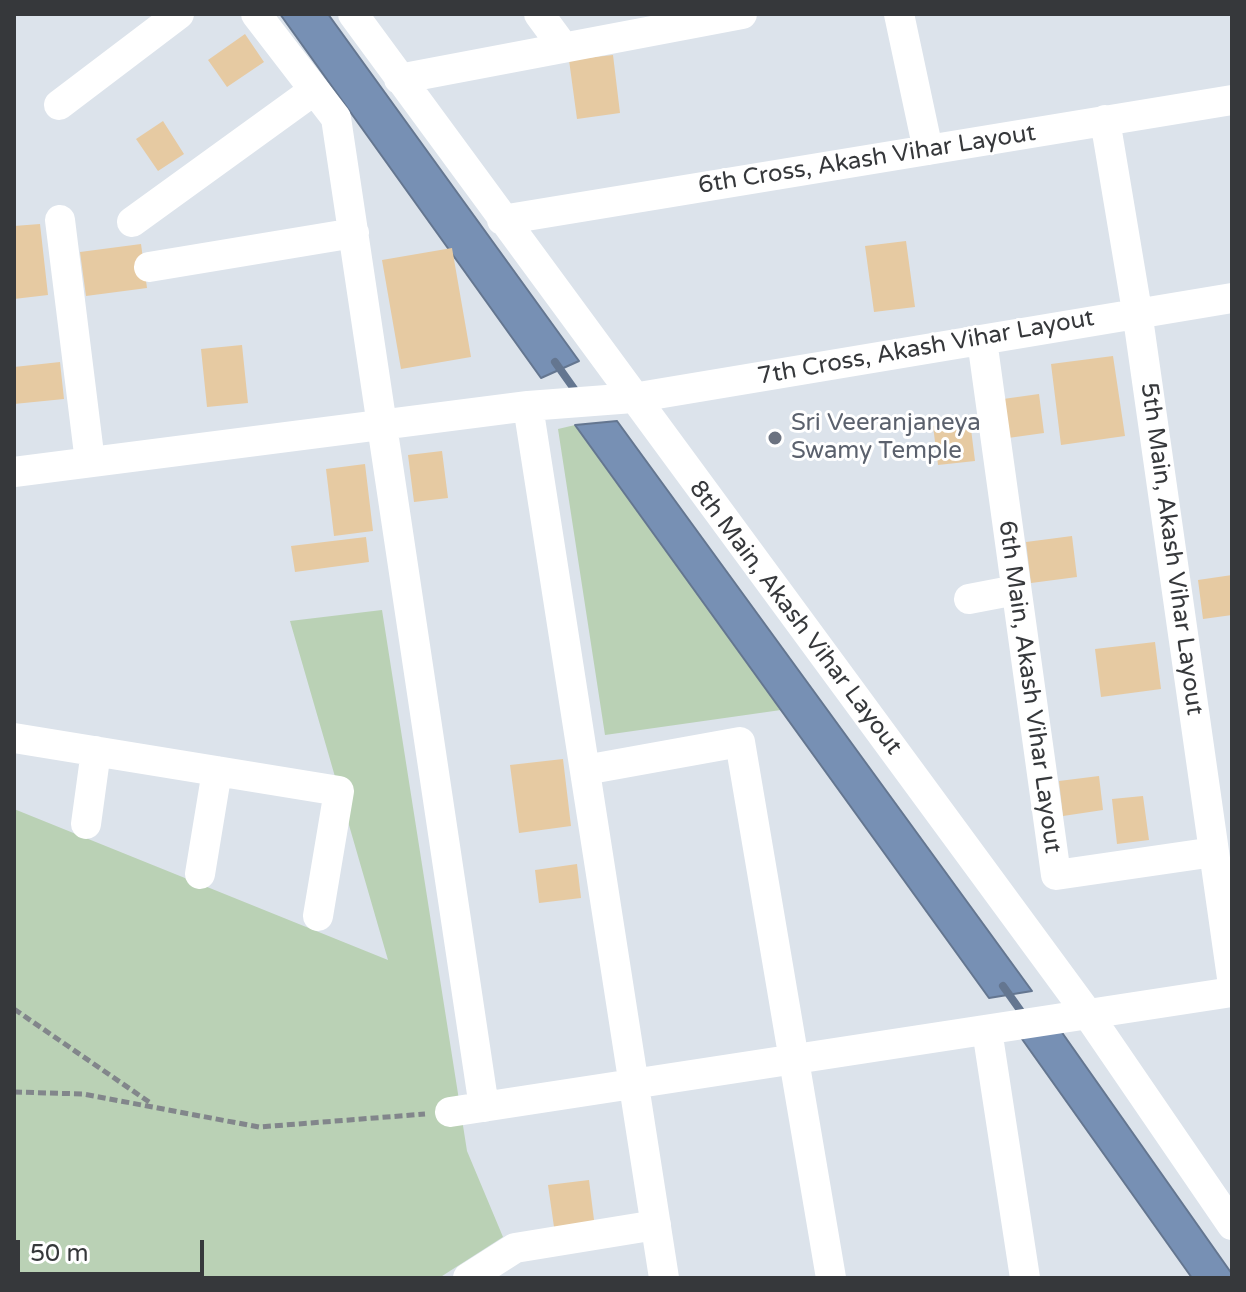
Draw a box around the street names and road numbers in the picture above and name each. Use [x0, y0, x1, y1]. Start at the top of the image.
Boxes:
street label: 6th Cross, Akash Vihar Layout [696, 119, 1038, 201]
street label: 7th Cross, Akash Vihar Layout [756, 304, 1096, 392]
street label: 5th Main, Akash Vihar Layout [1133, 381, 1209, 717]
street label: 8th Main, Akash Vihar Layout [683, 475, 907, 761]
street label: 6th Main, Akash Vihar Layout [991, 519, 1067, 855]

